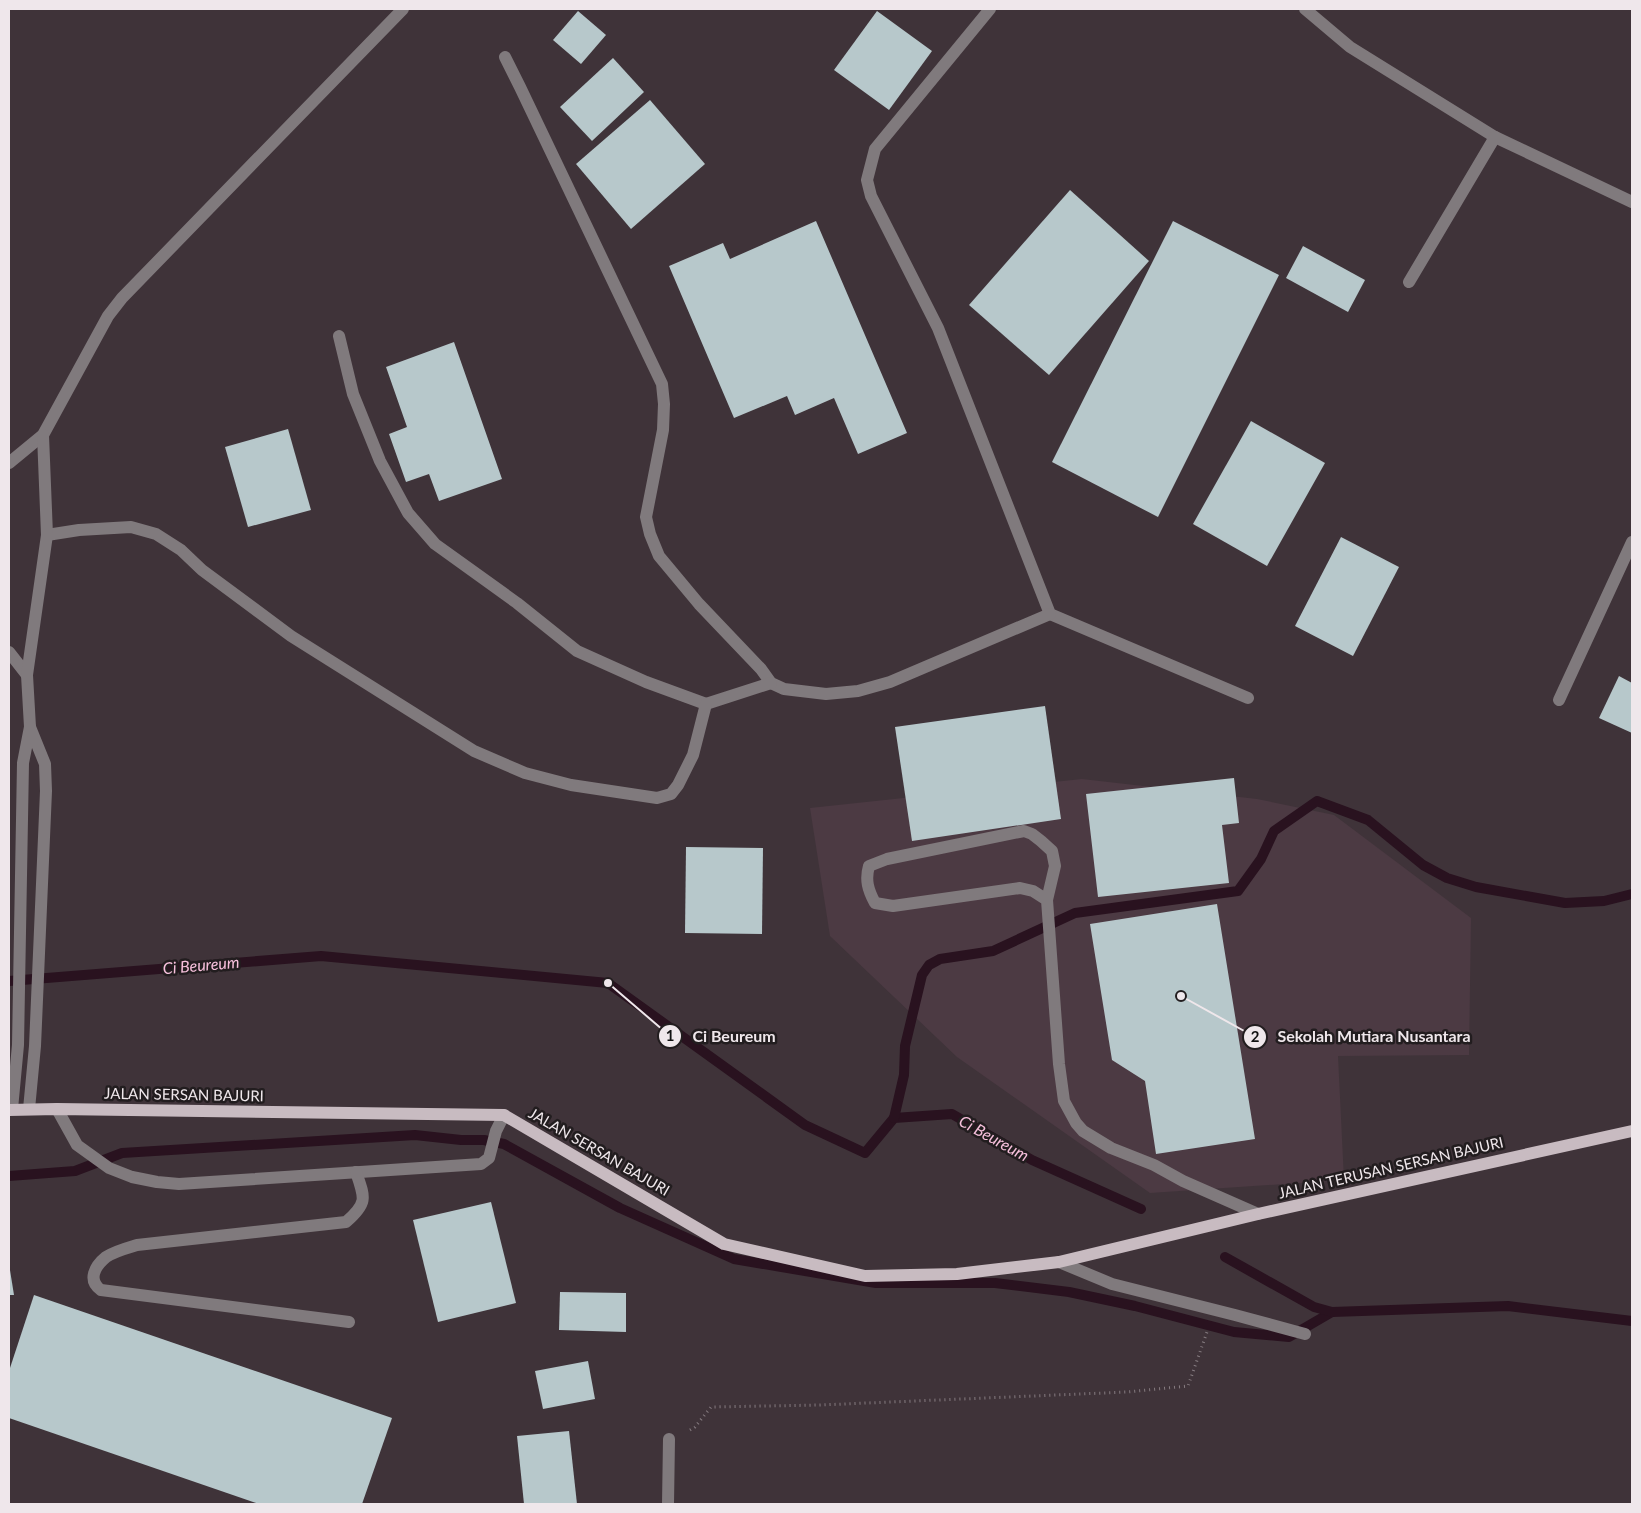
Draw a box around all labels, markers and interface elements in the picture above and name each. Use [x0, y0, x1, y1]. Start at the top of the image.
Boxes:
water label: Ci Beureum [162, 952, 240, 977]
callout: Ci Beureum [657, 1021, 785, 1052]
callout: Sekolah Mutiara Nusantara [1242, 1021, 1480, 1052]
text: 1 [666, 1026, 674, 1044]
text: Ci Beureum [692, 1026, 776, 1045]
text: Sekolah Mutiara Nusantara [1277, 1026, 1471, 1045]
text: 2 [1251, 1027, 1260, 1045]
street label: JALAN SERSAN BAJURI [104, 1084, 264, 1104]
street label: JALAN SERSAN BAJURI [526, 1103, 673, 1199]
water label: Ci Beureum [956, 1111, 1033, 1165]
street label: JALAN TERUSAN SERSAN BAJURI [1276, 1132, 1505, 1202]

